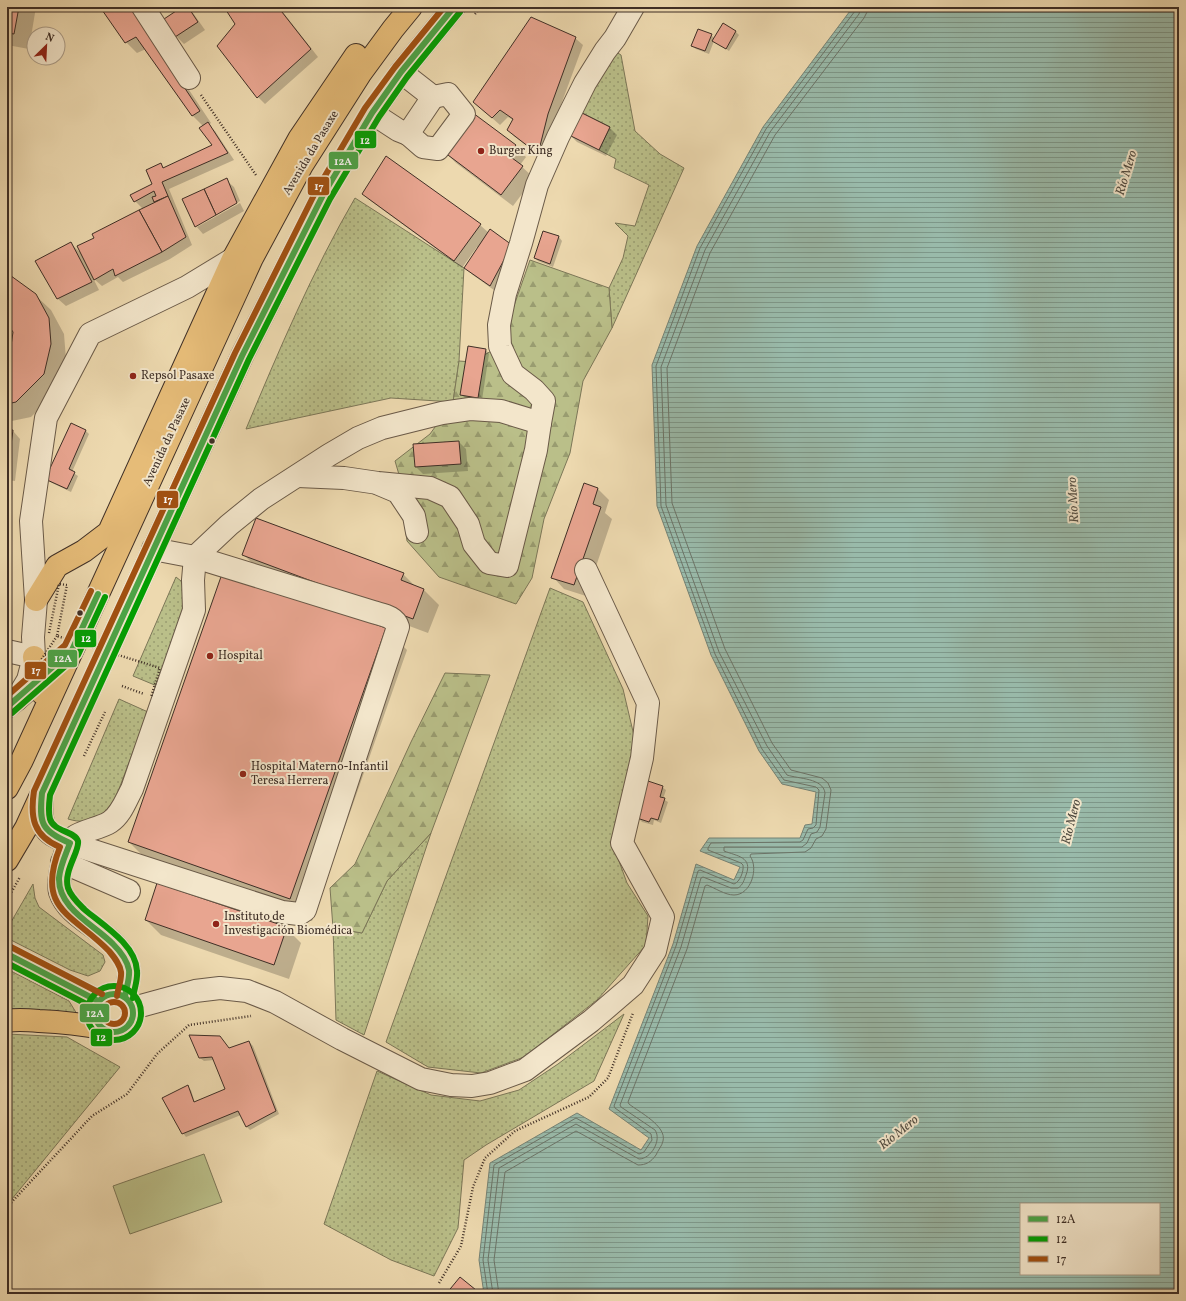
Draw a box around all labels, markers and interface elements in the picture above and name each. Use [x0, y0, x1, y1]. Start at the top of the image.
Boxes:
north arrow [26, 26, 66, 66]
text: N [43, 30, 56, 47]
street label: Avenida da Pasaxe [279, 107, 343, 198]
line badge: 12 [354, 130, 377, 149]
text: 12 [360, 134, 370, 149]
place label: Burger King [489, 143, 553, 159]
marker: Burger King [476, 146, 486, 156]
water label: Río Mero [1112, 148, 1142, 198]
line badge: 12A [328, 151, 359, 170]
text: 12A [334, 155, 352, 170]
line badge: 17 [307, 176, 330, 196]
text: 17 [314, 180, 324, 195]
place label: Repsol Pasaxe [141, 368, 215, 384]
marker: Repsol Pasaxe [128, 371, 138, 381]
street label: Avenida da Pasaxe [139, 395, 195, 489]
unlabelled marker [207, 436, 217, 446]
water label: Río Mero [1064, 476, 1084, 523]
line badge: 17 [156, 490, 179, 509]
text: 17 [163, 493, 173, 508]
unlabelled marker [75, 608, 85, 618]
line badge: 12 [74, 629, 97, 648]
text: 12 [81, 632, 91, 647]
place label: Hospital [218, 648, 263, 664]
line badge: 12A [47, 649, 78, 668]
marker: Hospital [205, 651, 215, 661]
text: 12A [54, 652, 72, 667]
line badge: 17 [24, 661, 47, 680]
text: 17 [31, 664, 41, 679]
place label: Hospital Materno-Infantil Teresa Herrera [251, 759, 389, 789]
marker: Hospital Materno-Infantil Teresa Herrera [238, 769, 248, 779]
water label: Río Mero [1058, 797, 1086, 847]
place label: Instituto de Investigación Biomédica [224, 909, 352, 939]
marker: Instituto de Investigación Biomédica [211, 919, 221, 929]
line badge: 12A [79, 1003, 110, 1023]
text: 12A [86, 1007, 104, 1022]
line badge: 12 [90, 1028, 113, 1047]
text: 12 [96, 1031, 106, 1046]
water label: Río Mero [875, 1111, 923, 1154]
legend [1020, 1203, 1160, 1275]
text: 12A [1056, 1212, 1076, 1228]
text: 12 [1056, 1232, 1067, 1248]
text: 17 [1056, 1252, 1067, 1268]

